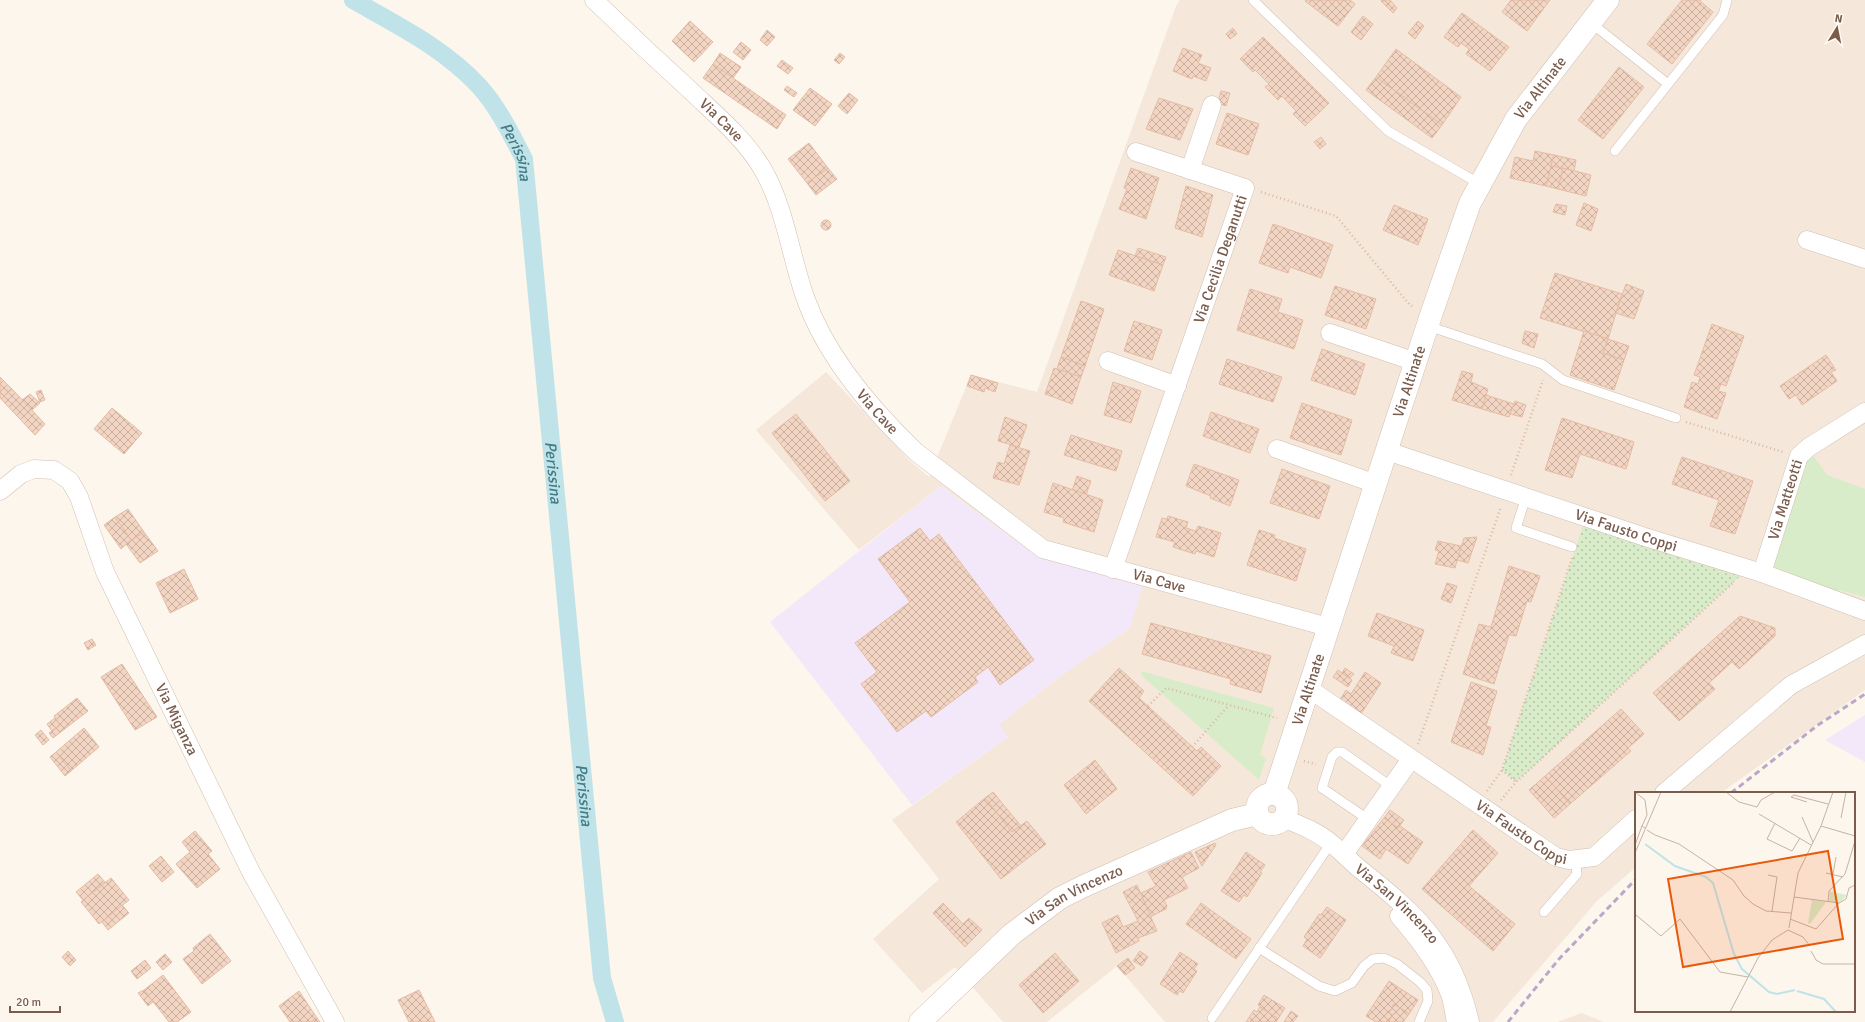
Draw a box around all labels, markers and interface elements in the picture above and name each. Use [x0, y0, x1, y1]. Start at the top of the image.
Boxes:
north arrow [1817, 8, 1857, 48]
text: N [1834, 12, 1844, 26]
street label: Via Altinate [1510, 53, 1570, 123]
street label: Via Cave [696, 95, 747, 145]
water label: Perissina [495, 119, 535, 183]
street label: Via Cecilia Deganutti [1190, 193, 1251, 326]
street label: Via Altinate [1389, 343, 1429, 420]
street label: Via Cave [853, 386, 902, 438]
water label: Perissina [540, 440, 566, 505]
street label: Via Matteotti [1764, 457, 1806, 542]
street label: Via Fausto Coppi [1573, 505, 1679, 555]
street label: Via Cave [1131, 565, 1188, 597]
street label: Via Altinate [1288, 651, 1328, 728]
street label: Via Miganza [152, 680, 202, 758]
water label: Perissina [571, 763, 597, 828]
inset map [1635, 792, 1855, 1012]
street label: Via Fausto Coppi [1472, 796, 1569, 868]
street label: Via San Vincenzo [1351, 860, 1443, 947]
street label: Via San Vincenzo [1022, 861, 1126, 930]
scale bar [10, 988, 60, 1014]
text: 20 m [16, 995, 41, 1010]

